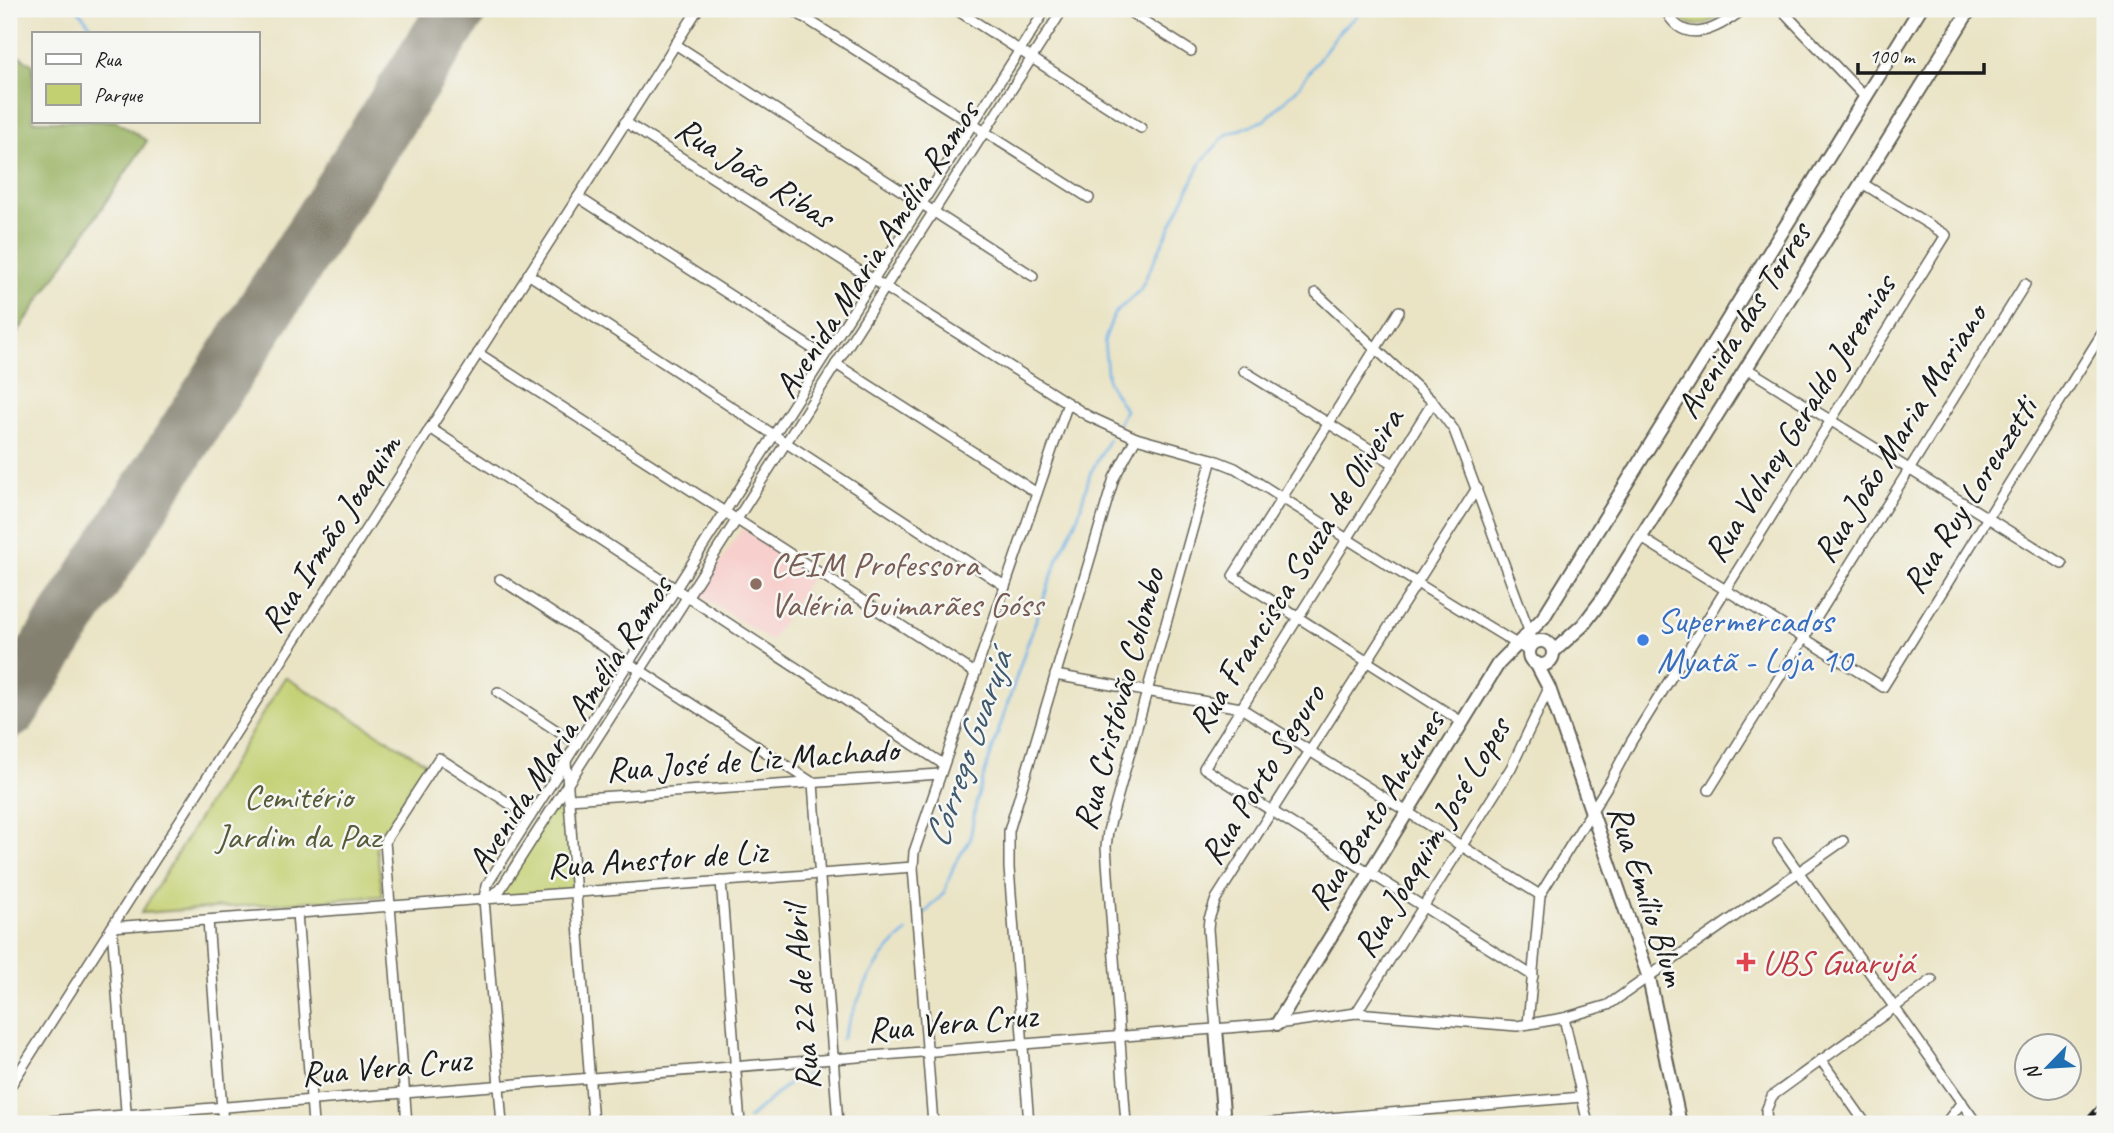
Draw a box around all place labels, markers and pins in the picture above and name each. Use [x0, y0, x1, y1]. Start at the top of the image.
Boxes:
place label: CEIM Professora Valéria Guimarães Góss [770, 542, 1046, 627]
marker: CEIM Professora Valéria Guimarães Góss [748, 576, 764, 592]
place label: Supermercados Myatã - Loja 10 [1657, 598, 1854, 683]
marker: Supermercados Myatã - Loja 10 [1635, 632, 1651, 648]
place label: UBS Guarujá [1762, 940, 1918, 985]
marker: UBS Guarujá [1736, 952, 1756, 972]

